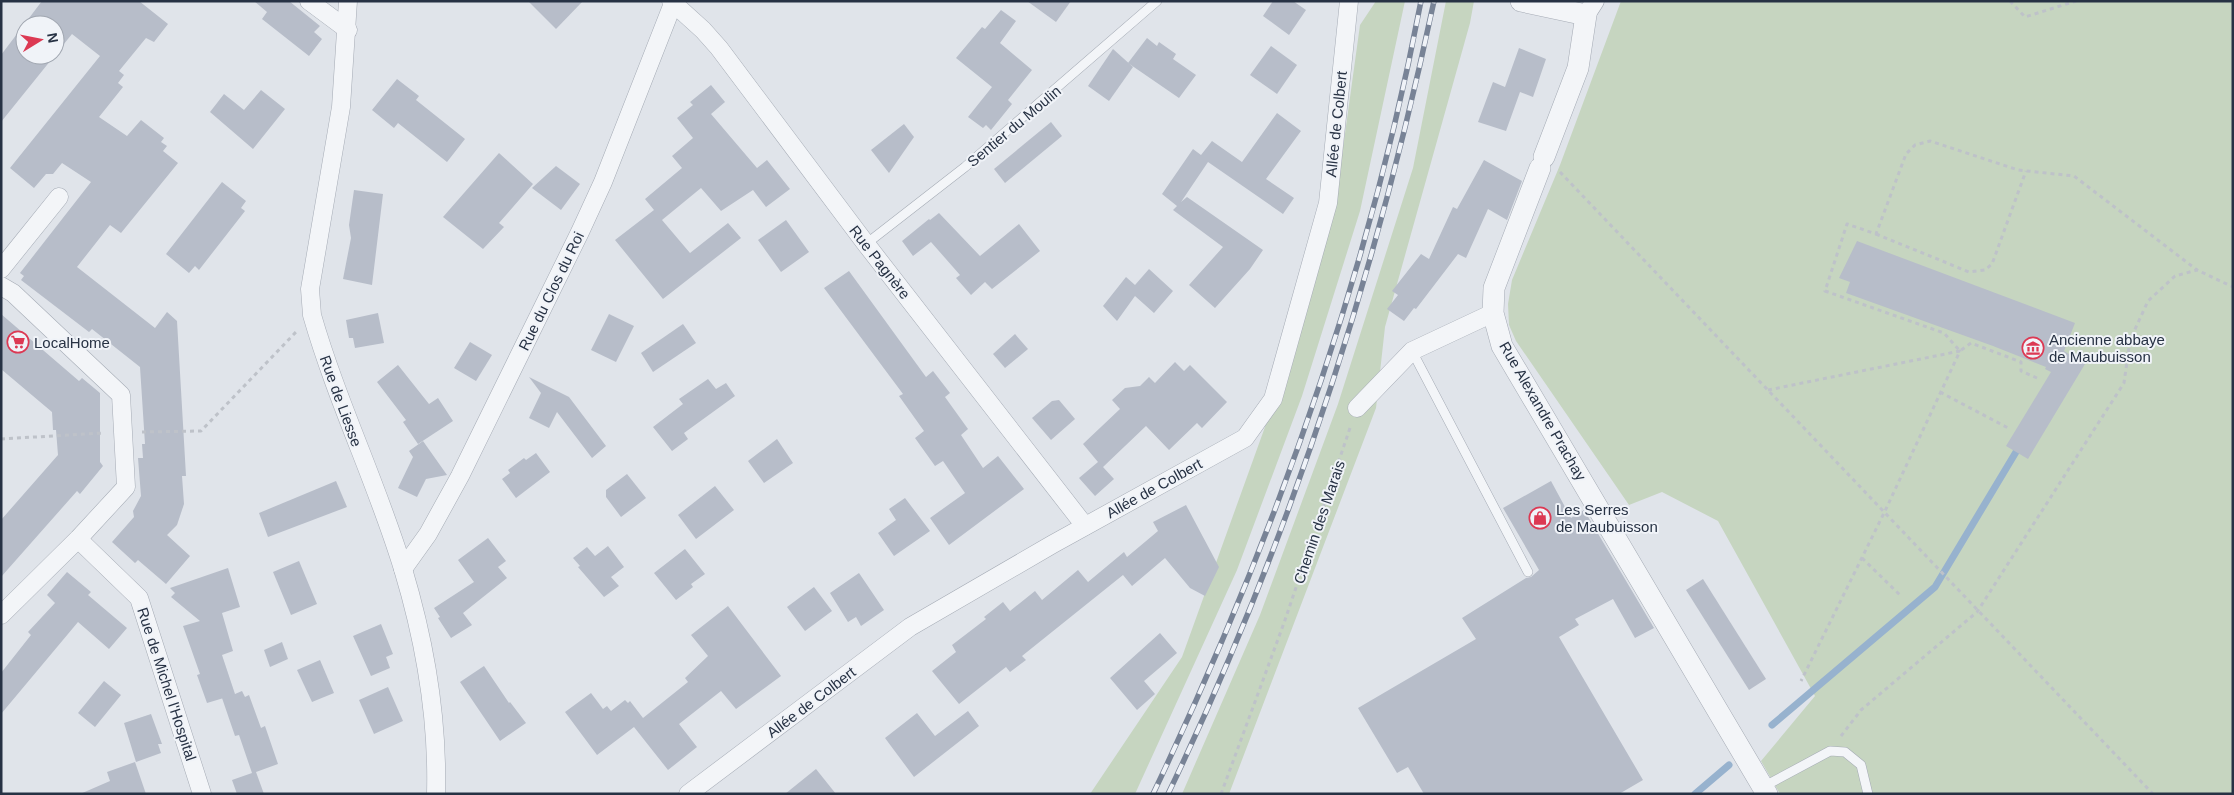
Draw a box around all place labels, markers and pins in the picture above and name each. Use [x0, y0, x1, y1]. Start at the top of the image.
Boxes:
supermarket icon: LocalHome [6, 330, 30, 354]
place label: Ancienne abbaye de Maubuisson [2049, 331, 2165, 365]
place label: LocalHome [34, 334, 110, 351]
museum icon: Ancienne abbaye de Maubuisson [2021, 336, 2045, 360]
place label: Les Serres de Maubuisson [1556, 501, 1658, 535]
shop icon: Les Serres de Maubuisson [1528, 506, 1552, 530]

